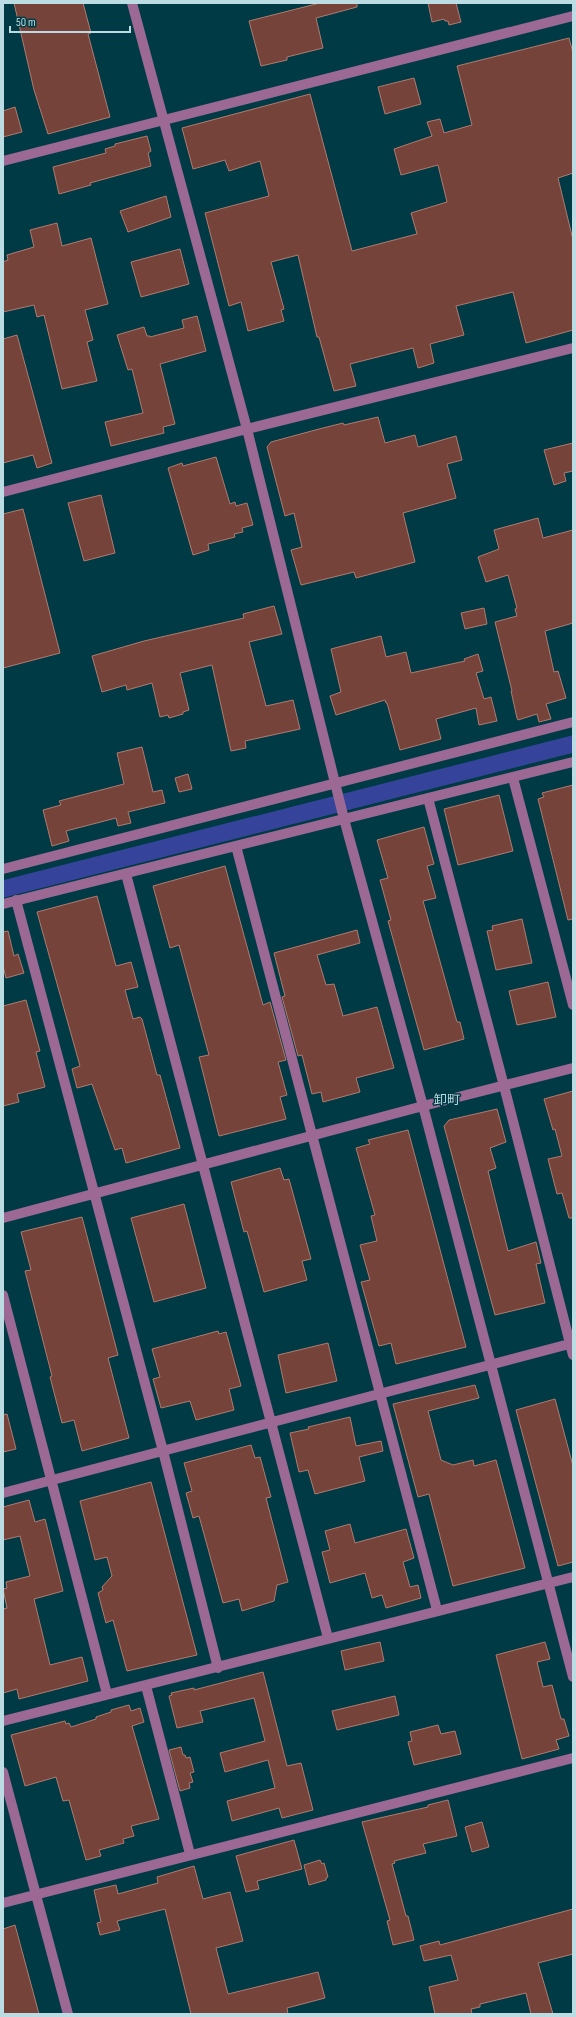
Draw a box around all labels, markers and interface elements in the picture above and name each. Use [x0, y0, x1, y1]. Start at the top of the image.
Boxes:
scale bar [10, 8, 130, 34]
text: 50 m [16, 15, 36, 30]
district label: 卸町 [433, 1092, 460, 1108]

